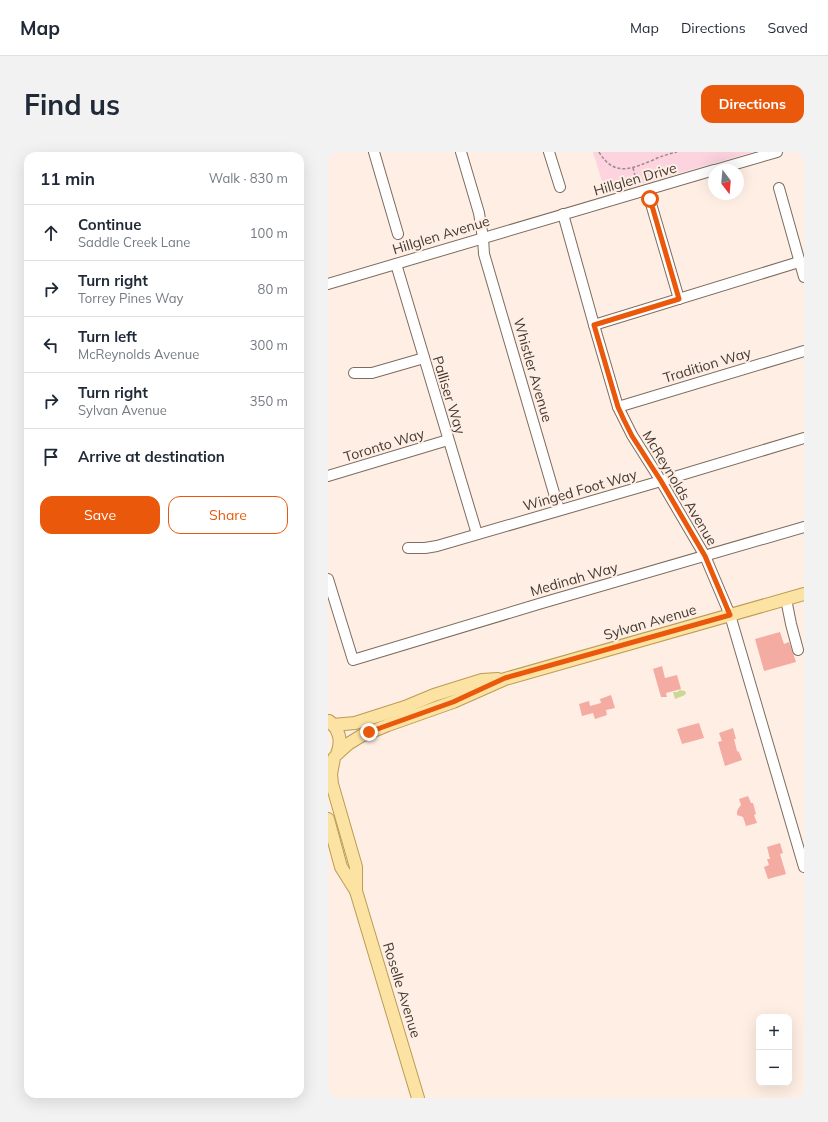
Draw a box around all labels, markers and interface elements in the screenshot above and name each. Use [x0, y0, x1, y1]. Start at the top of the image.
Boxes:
text: Map [20, 16, 60, 40]
text: Map [630, 19, 659, 37]
text: Directions [681, 19, 746, 37]
text: Saved [768, 19, 808, 37]
button: Directions [701, 85, 804, 123]
text: Find us [24, 87, 120, 122]
street label: Hillglen Drive [591, 159, 679, 199]
north arrow [708, 164, 744, 200]
text: 11 min [40, 168, 95, 189]
text: Walk · 830 m [209, 170, 288, 186]
route start [641, 190, 659, 208]
street label: Hillglen Avenue [390, 212, 492, 258]
text: Continue [78, 215, 141, 234]
icon: ahead [40, 222, 62, 244]
text: 100 m [250, 225, 288, 241]
text: Saddle Creek Lane [78, 234, 190, 250]
text: Turn right [78, 271, 148, 290]
icon: right [40, 278, 62, 300]
text: 80 m [258, 281, 288, 297]
text: Torrey Pines Way [78, 290, 183, 306]
street label: Whistler Avenue [510, 316, 556, 424]
text: Turn left [78, 327, 137, 346]
icon: left [40, 334, 62, 356]
text: 300 m [250, 337, 288, 353]
street label: Tradition Way [661, 343, 754, 387]
text: McReynolds Avenue [78, 346, 199, 362]
street label: Palliser Way [429, 354, 470, 437]
text: Turn right [78, 383, 148, 402]
icon: right [40, 390, 62, 412]
text: 350 m [250, 393, 288, 409]
text: Sylvan Avenue [78, 402, 167, 418]
street label: Toronto Way [341, 424, 427, 466]
street label: McReynolds Avenue [639, 427, 721, 549]
icon: arrive [40, 446, 62, 468]
text: Arrive at destination [78, 447, 225, 466]
street label: Winged Foot Way [521, 465, 640, 515]
button: Save [40, 496, 160, 534]
button: Share [168, 496, 288, 534]
street label: Medinah Way [528, 558, 620, 600]
street label: Sylvan Avenue [602, 600, 698, 644]
route end [360, 723, 378, 741]
street label: Roselle Avenue [379, 940, 425, 1040]
map controls [756, 1014, 792, 1086]
button: + [756, 1014, 792, 1050]
button: − [756, 1050, 792, 1086]

